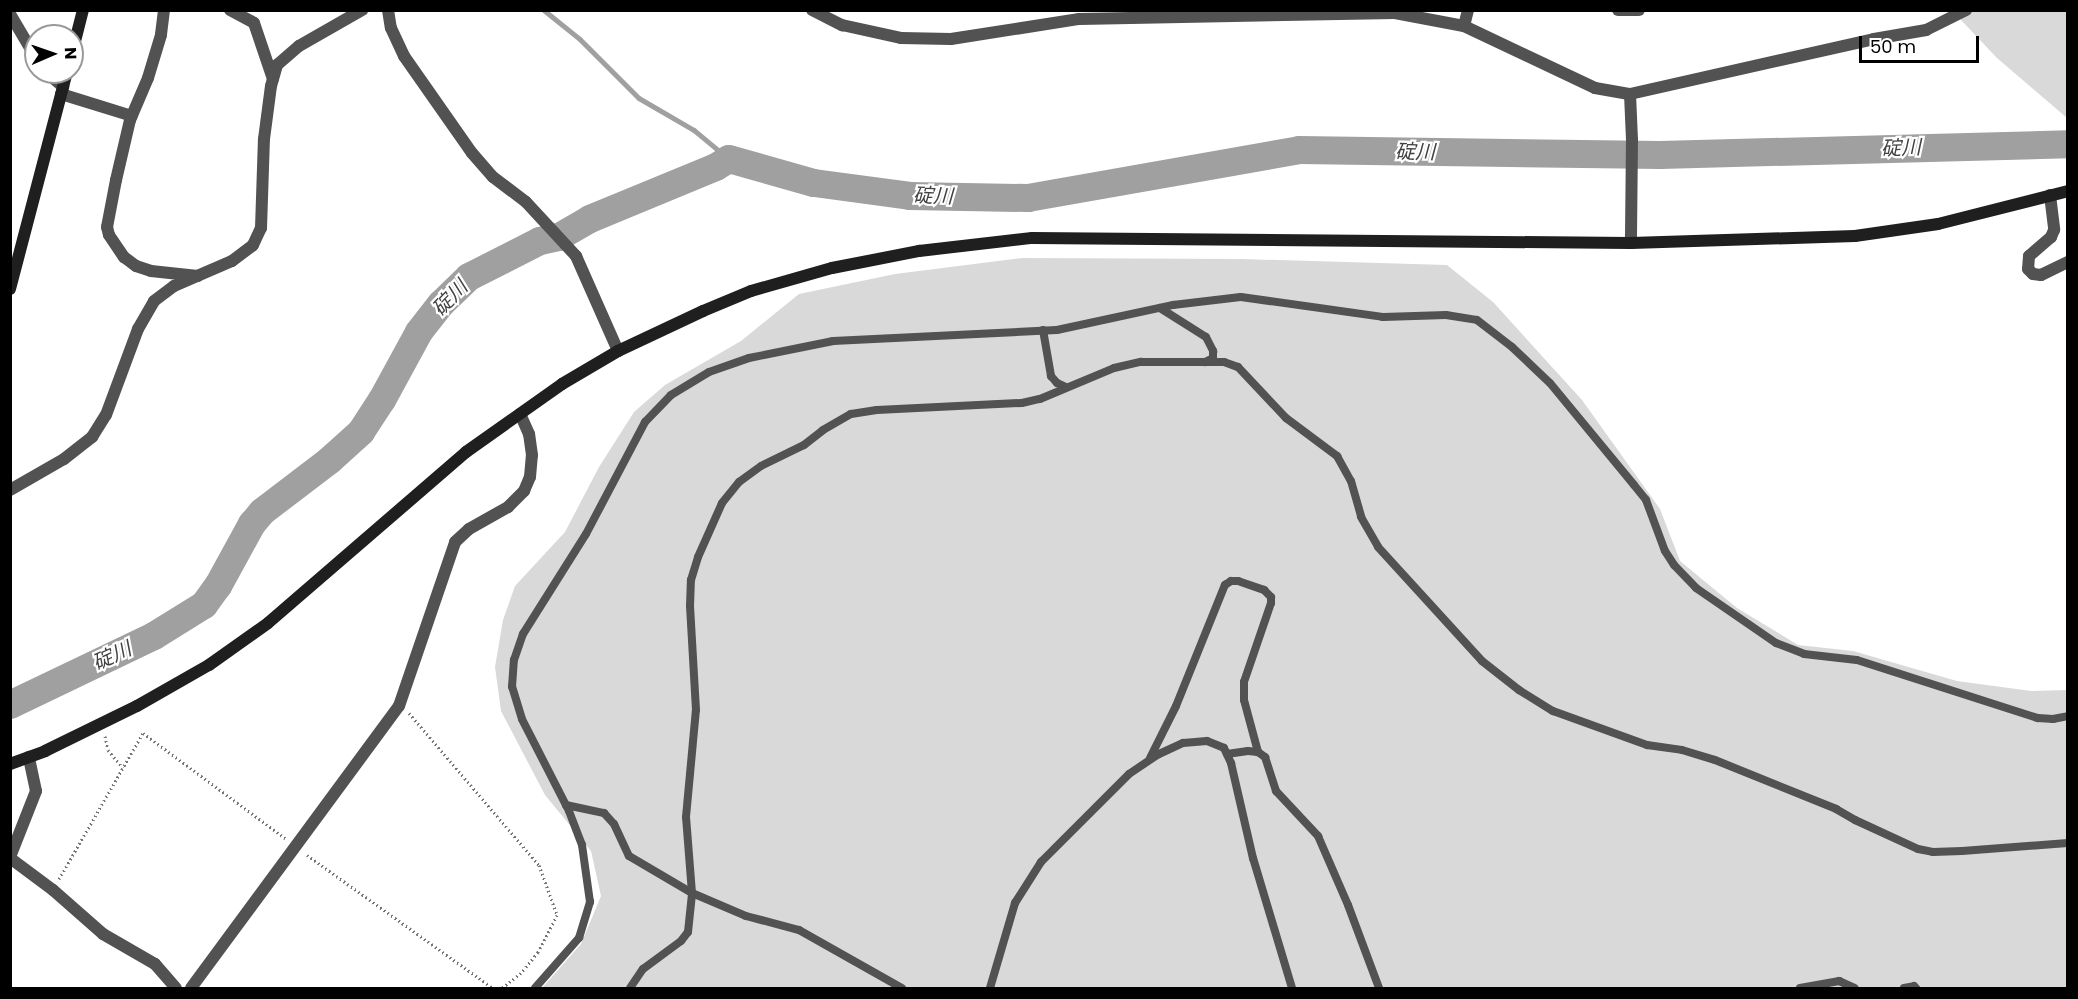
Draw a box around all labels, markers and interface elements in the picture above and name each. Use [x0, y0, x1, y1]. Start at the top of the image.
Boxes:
north arrow [24, 24, 84, 84]
scale bar [1862, 24, 1982, 62]
text: 50 m [1870, 34, 1916, 59]
text: N [59, 47, 82, 60]
water label: 碇川 [1881, 135, 1921, 161]
water label: 碇川 [1395, 140, 1435, 164]
water label: 碇川 [913, 183, 953, 209]
water label: 碇川 [427, 275, 473, 321]
water label: 碇川 [89, 637, 135, 675]

